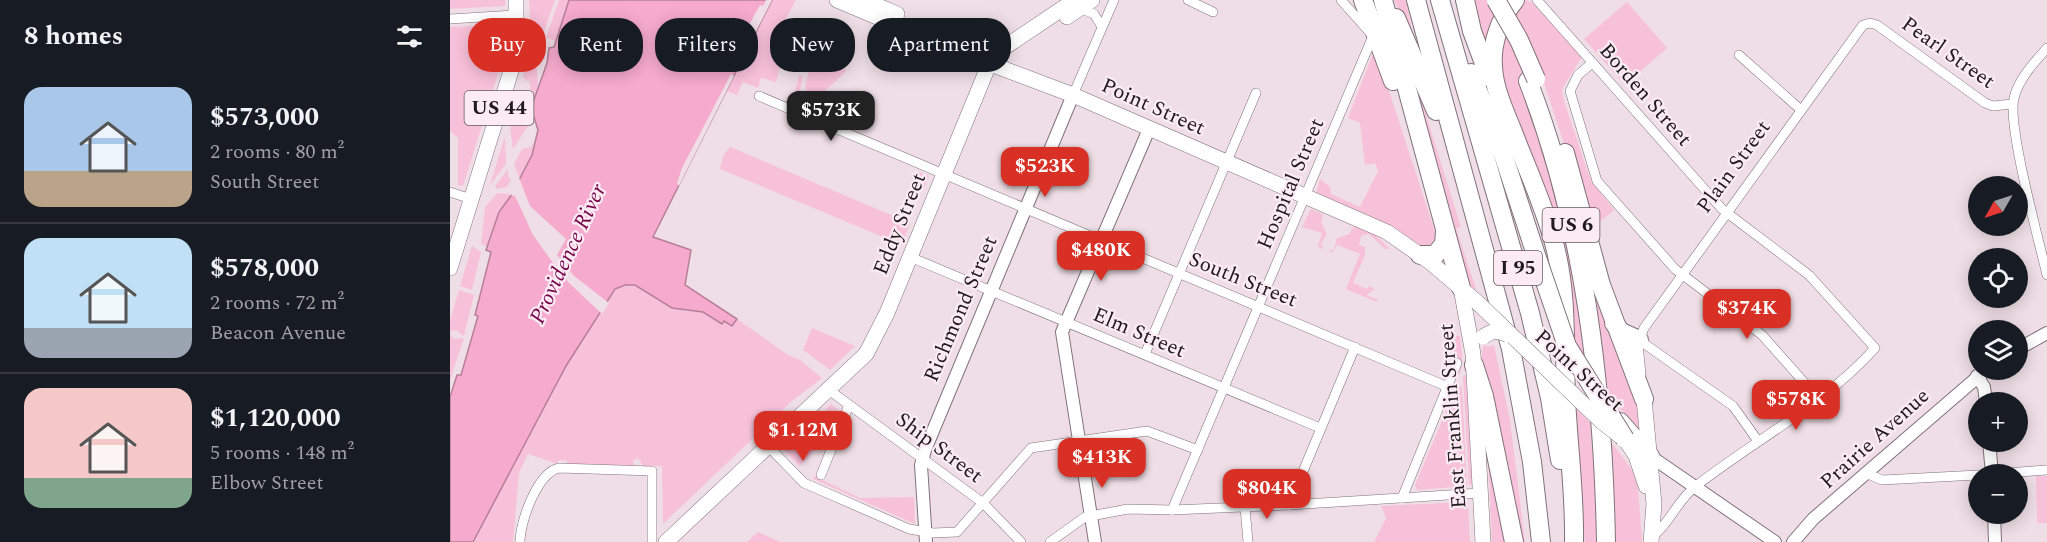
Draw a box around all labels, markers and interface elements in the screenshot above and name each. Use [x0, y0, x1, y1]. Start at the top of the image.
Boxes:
street label: Pearl Street [1894, 9, 2002, 97]
text: 8 homes [24, 16, 123, 56]
chip: Buy [468, 18, 546, 72]
chip: Rent [558, 18, 643, 72]
chip: Filters [655, 18, 758, 72]
chip: New [770, 18, 855, 72]
chip: Apartment [867, 18, 1011, 72]
icon: filters [393, 20, 426, 53]
street label: Borden Street [1591, 36, 1699, 154]
street label: Point Street [1096, 70, 1210, 144]
road number: US 44 [464, 91, 534, 125]
pin: $573K [789, 91, 873, 142]
text: $573K [801, 95, 861, 125]
text: $573,000 [210, 97, 319, 137]
icon: home [72, 111, 144, 183]
street label: Hospital Street [1249, 113, 1333, 255]
street label: Plain Street [1689, 114, 1779, 220]
text: 2 rooms · 80 m² [210, 137, 344, 167]
pin: $523K [1003, 147, 1087, 198]
text: $523K [1015, 151, 1075, 181]
text: South Street [210, 167, 319, 197]
street label: Eddy Street [865, 168, 935, 280]
north arrow [1968, 176, 2028, 236]
map controls [1968, 176, 2028, 524]
water label: Providence River [521, 178, 615, 330]
road number: US 6 [1542, 208, 1600, 242]
street label: Richmond Street [916, 231, 1006, 387]
pin: $480K [1059, 231, 1143, 282]
text: $480K [1071, 235, 1131, 265]
street label: South Street [1184, 244, 1302, 316]
text: $578,000 [210, 248, 319, 288]
button: locate [1968, 248, 2028, 308]
road number: I 95 [1494, 251, 1542, 285]
icon: home [72, 262, 144, 334]
text: 2 rooms · 72 m² [210, 288, 344, 318]
pin: $374K [1705, 289, 1789, 340]
text: $374K [1717, 293, 1777, 323]
street label: Elm Street [1088, 299, 1190, 367]
text: Beacon Avenue [210, 318, 346, 348]
button: layers [1968, 320, 2028, 380]
street label: East Franklin Street [1431, 322, 1475, 510]
street label: Point Street [1527, 322, 1631, 420]
pin: $578K [1754, 380, 1838, 431]
street label: Prairie Avenue [1813, 381, 1937, 497]
text: $578K [1766, 384, 1826, 414]
button: + [1968, 392, 2028, 452]
text: $1,120,000 [210, 398, 341, 438]
street label: Ship Street [889, 404, 989, 492]
pin: $1.12M [754, 411, 852, 462]
icon: home [72, 412, 144, 484]
text: $1.12M [768, 415, 838, 445]
text: 5 rooms · 148 m² [210, 438, 354, 468]
pin: $413K [1060, 438, 1144, 489]
text: $413K [1072, 442, 1132, 472]
button: − [1968, 464, 2028, 524]
text: Elbow Street [210, 468, 324, 498]
pin: $804K [1225, 469, 1309, 520]
text: $804K [1237, 473, 1297, 503]

